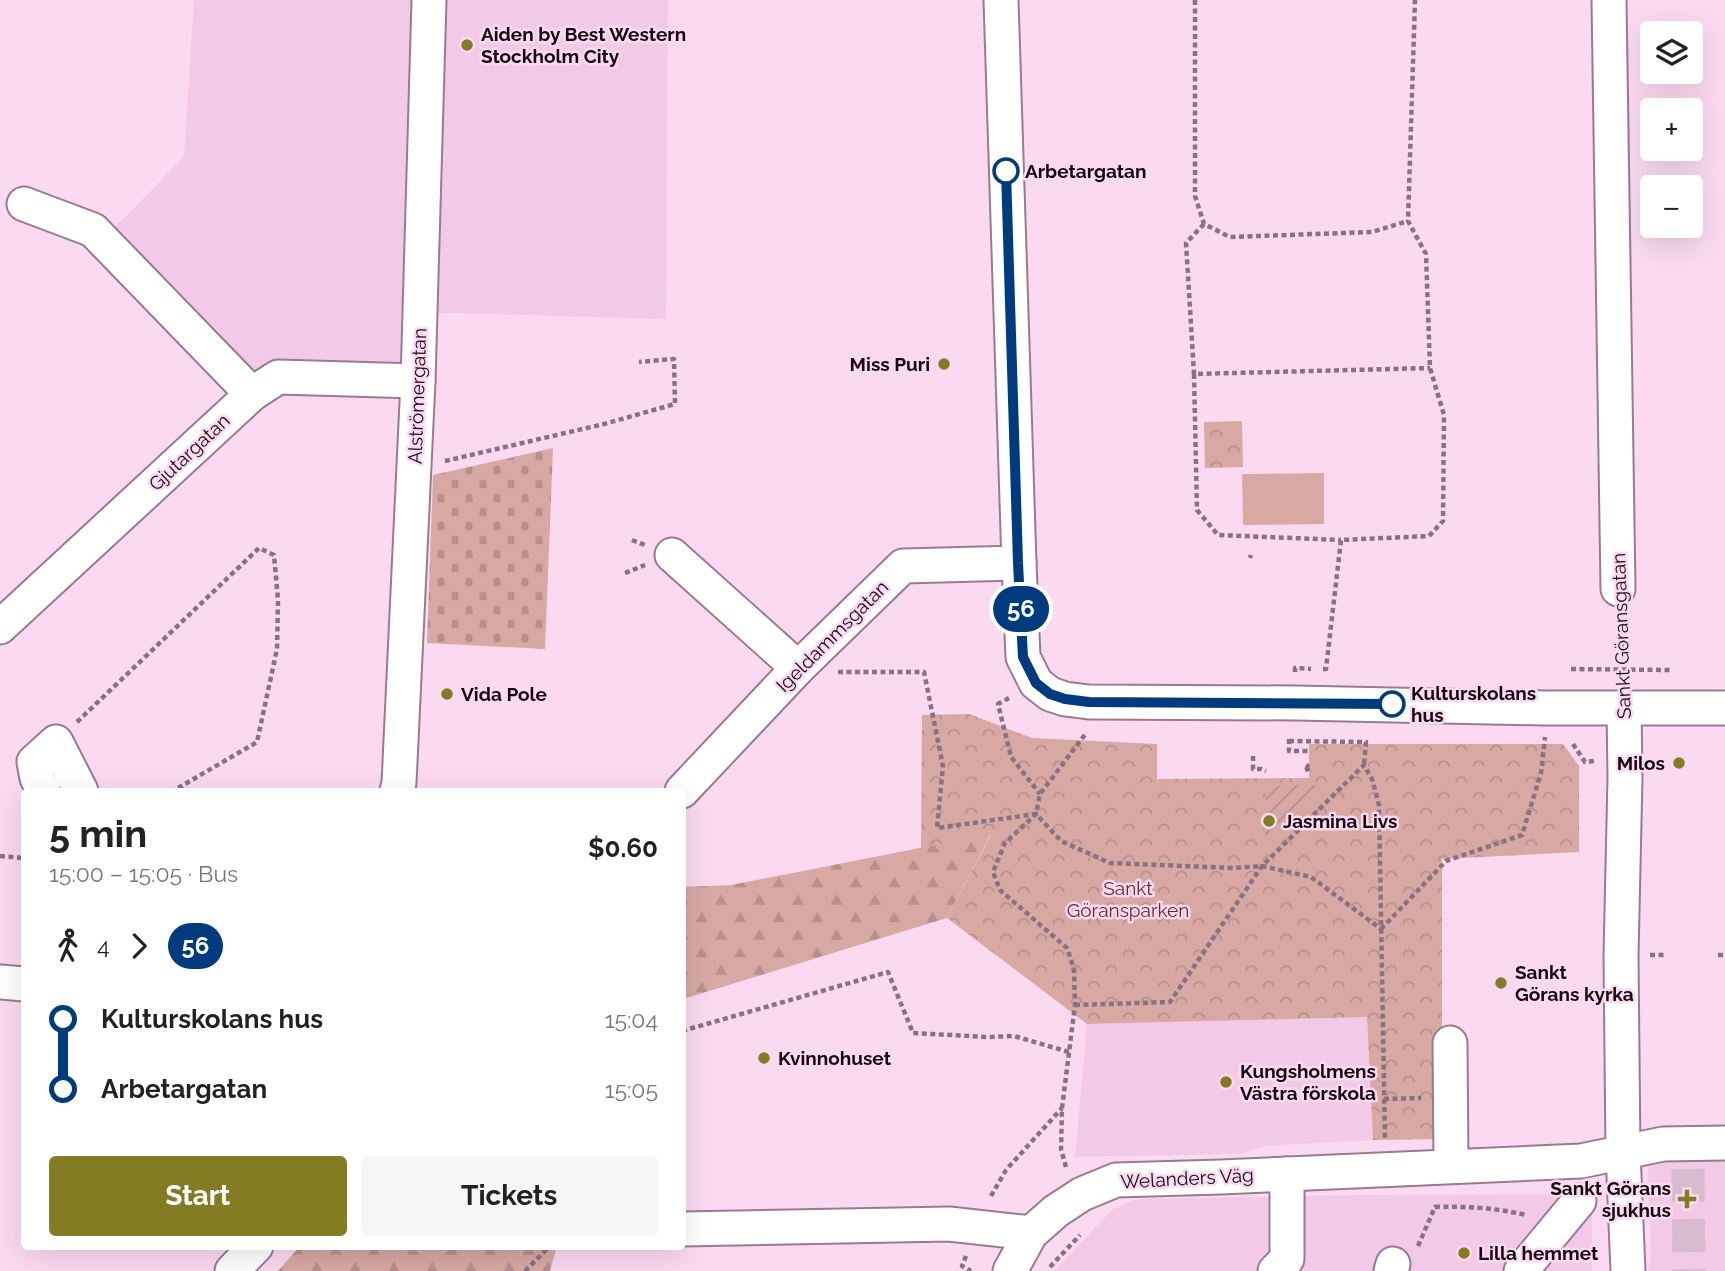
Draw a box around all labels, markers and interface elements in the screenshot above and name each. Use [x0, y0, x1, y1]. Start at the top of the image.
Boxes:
map controls [1640, 21, 1703, 238]
button: layers [1640, 21, 1703, 84]
place label: Aiden by Best Western Stockholm City [481, 23, 686, 67]
marker: Aiden by Best Western Stockholm City [459, 37, 475, 53]
button: + [1640, 98, 1703, 161]
marker: Arbetargatan [993, 158, 1019, 184]
place label: Arbetargatan [1025, 160, 1146, 182]
button: − [1640, 175, 1703, 238]
street label: Alströmergatan [404, 328, 430, 464]
place label: Miss Puri [850, 353, 930, 375]
marker: Miss Puri [936, 356, 952, 372]
street label: Gjutargatan [144, 409, 234, 495]
street label: Sankt Göransgatan [1607, 553, 1635, 719]
street label: Igeldammsgatan [772, 576, 892, 696]
line badge: 56 [990, 586, 1052, 632]
text: 56 [1007, 594, 1035, 623]
place label: Kulturskolans hus [1411, 682, 1536, 726]
place label: Vida Pole [461, 683, 547, 705]
marker: Vida Pole [439, 686, 455, 702]
marker: Kulturskolans hus [1379, 691, 1405, 717]
place label: Milos [1617, 752, 1665, 774]
marker: Milos [1671, 755, 1687, 771]
place label: Jasmina Livs [1283, 810, 1397, 832]
text: 5 min [49, 811, 147, 856]
marker: Jasmina Livs [1261, 813, 1277, 829]
text: $0.60 [588, 833, 658, 863]
text: 15:00 – 15:05 · Bus [49, 860, 238, 887]
park label: Sankt Göransparken [1067, 877, 1189, 921]
icon: walk [49, 927, 87, 965]
icon: forward [120, 927, 158, 965]
text: 56 [182, 931, 209, 960]
text: 4 [97, 932, 110, 959]
place label: Sankt Görans kyrka [1515, 961, 1634, 1005]
marker: Sankt Görans kyrka [1493, 975, 1509, 991]
text: Kulturskolans hus [101, 1004, 323, 1034]
text: 15:04 [605, 1006, 658, 1033]
place label: Kvinnohuset [778, 1047, 892, 1069]
marker: Kvinnohuset [756, 1050, 772, 1066]
place label: Kungsholmens Västra förskola [1240, 1060, 1376, 1104]
text: Arbetargatan [101, 1074, 267, 1104]
marker: Kungsholmens Västra förskola [1218, 1074, 1234, 1090]
text: 15:05 [605, 1076, 658, 1103]
button: Start [49, 1156, 347, 1236]
button: Tickets [361, 1156, 658, 1236]
street label: Welanders Väg [1120, 1164, 1254, 1192]
place label: Sankt Görans sjukhus [1550, 1177, 1671, 1221]
marker: Sankt Görans sjukhus [1677, 1189, 1697, 1209]
place label: Lilla hemmet [1478, 1242, 1599, 1264]
marker: Lilla hemmet [1456, 1245, 1472, 1261]

